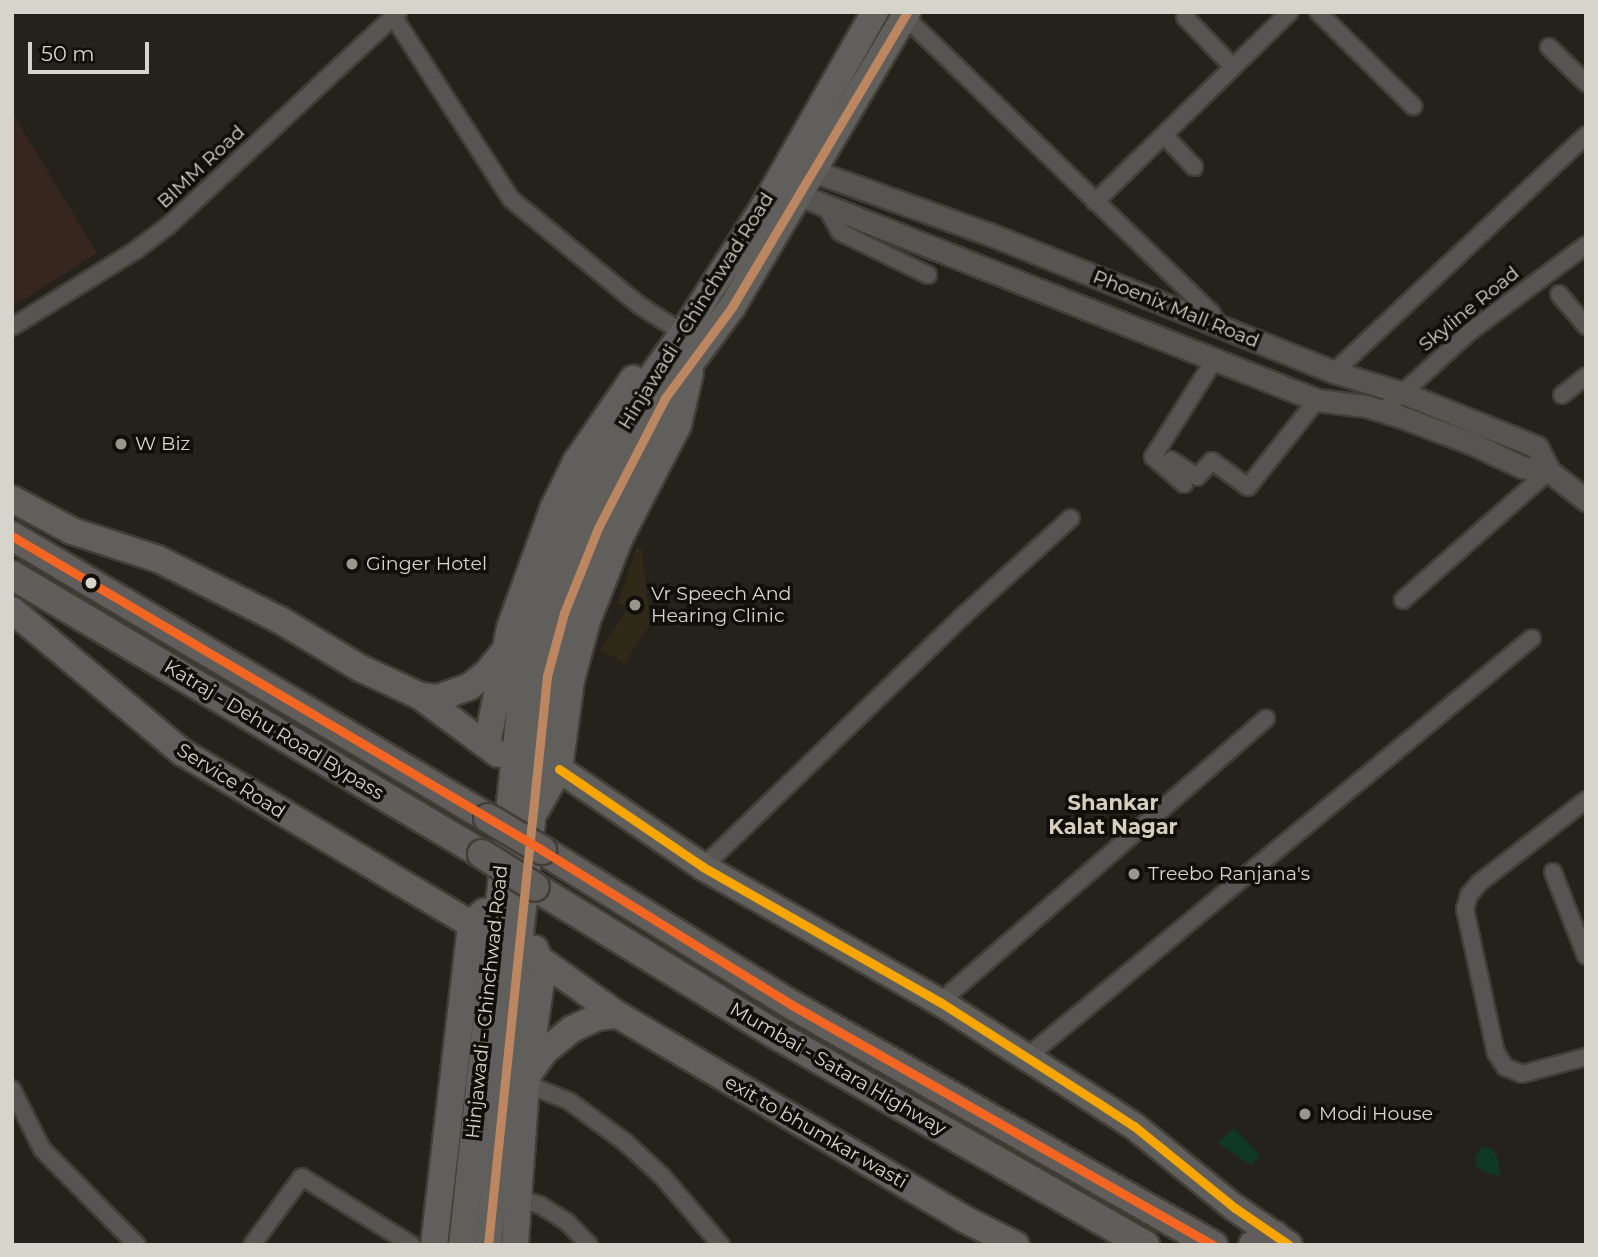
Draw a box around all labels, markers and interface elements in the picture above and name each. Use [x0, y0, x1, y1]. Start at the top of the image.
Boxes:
scale bar [32, 28, 152, 72]
text: 50 m [41, 41, 95, 66]
street label: BIMM Road [153, 121, 249, 213]
street label: Hinjawadi - Chinchwad Road [613, 188, 779, 434]
street label: Skyline Road [1414, 262, 1524, 356]
street label: Phoenix Mall Road [1090, 265, 1262, 353]
place label: W Biz [135, 433, 190, 455]
marker: W Biz [113, 436, 129, 452]
place label: Ginger Hotel [366, 553, 487, 575]
marker: Ginger Hotel [344, 556, 360, 572]
unlabelled marker [84, 576, 98, 590]
place label: Vr Speech And Hearing Clinic [651, 583, 791, 627]
marker: Vr Speech And Hearing Clinic [625, 595, 645, 615]
street label: Katraj - Dehu Road Bypass [160, 655, 388, 805]
street label: Service Road [173, 739, 289, 823]
district label: Shankar Kalat Nagar [1048, 790, 1178, 840]
place label: Treebo Ranjana's [1148, 863, 1310, 885]
street label: Hinjawadi - Chinchwad Road [461, 864, 513, 1140]
marker: Treebo Ranjana's [1126, 866, 1142, 882]
street label: Mumbai - Satara Highway [726, 998, 950, 1140]
street label: exit to bhumkar wasti [721, 1071, 911, 1193]
place label: Modi House [1319, 1103, 1433, 1125]
marker: Modi House [1297, 1106, 1313, 1122]

